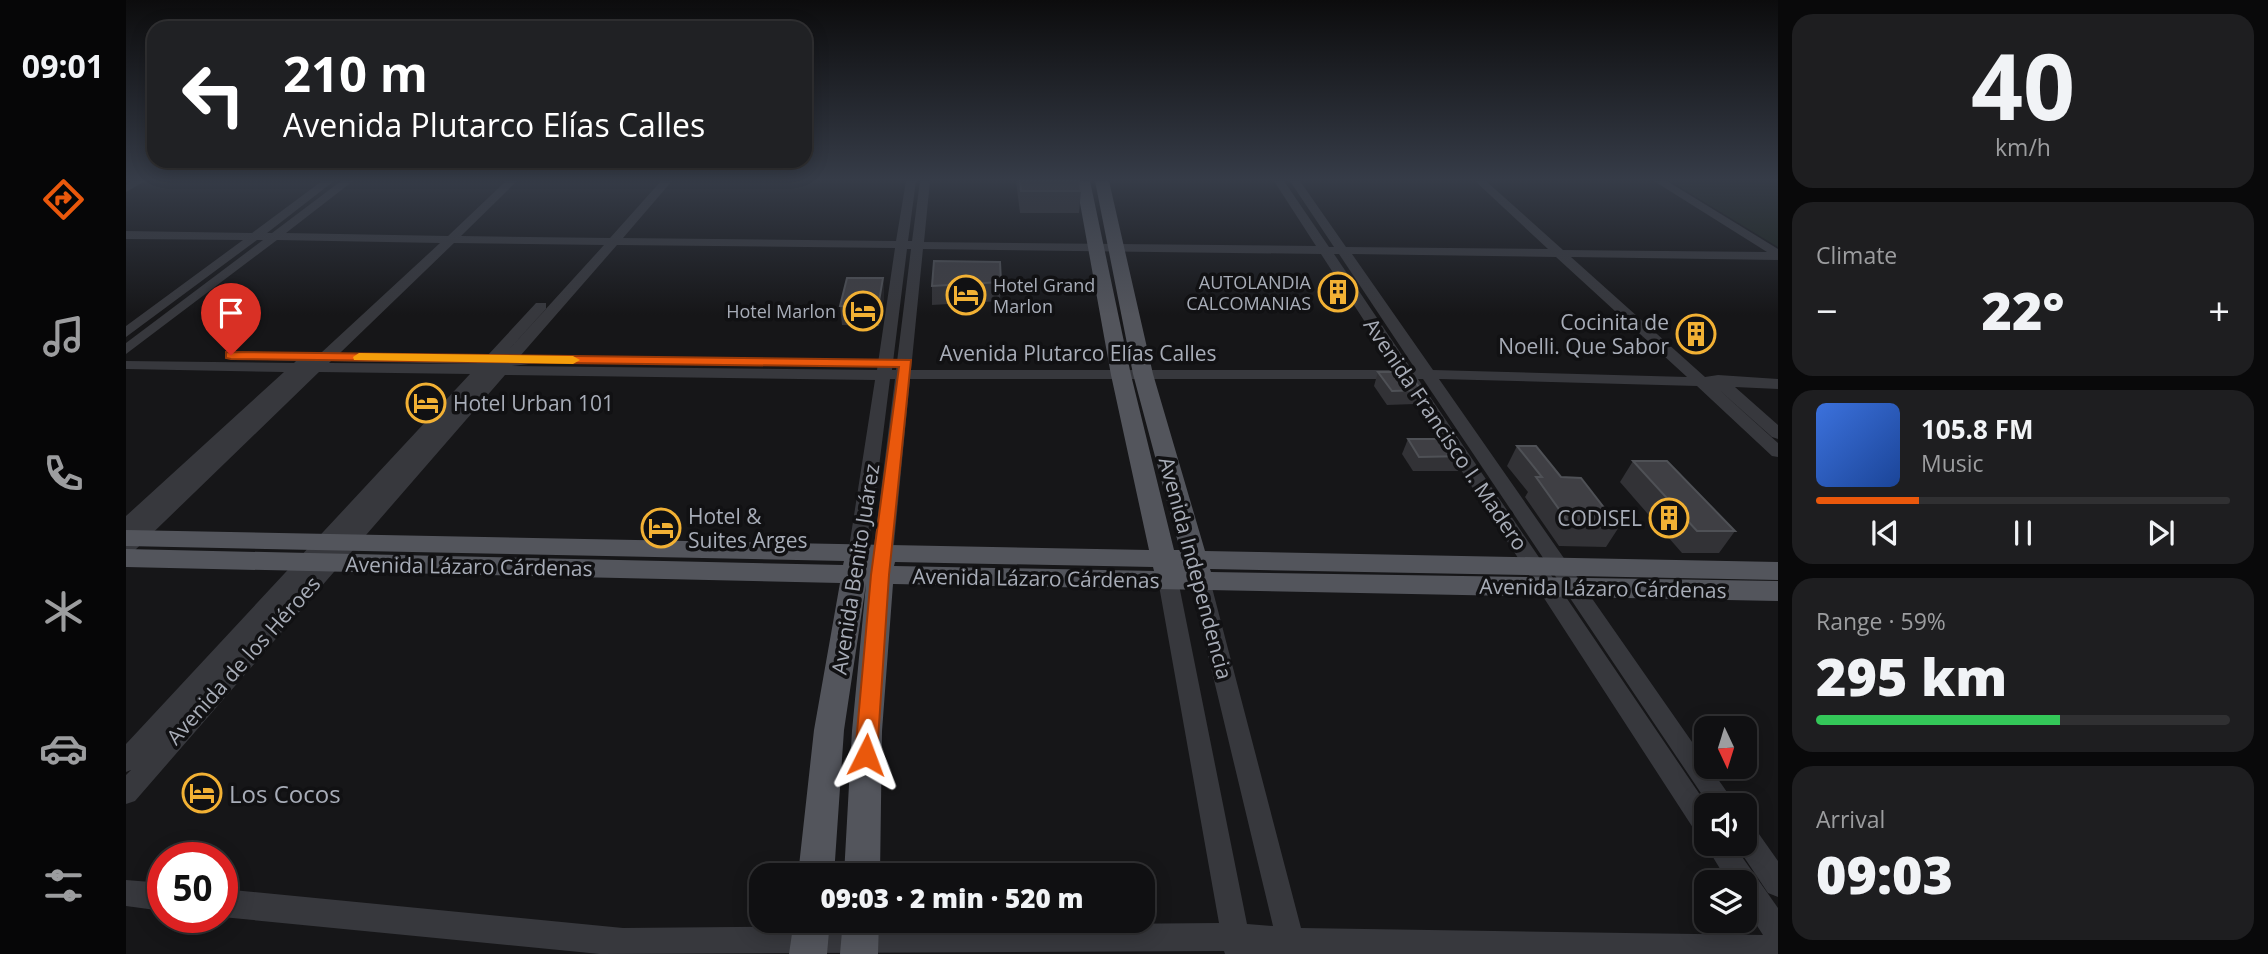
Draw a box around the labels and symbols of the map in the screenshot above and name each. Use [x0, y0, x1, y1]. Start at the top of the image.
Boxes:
place label: AUTOLANDIA CALCOMANIAS [1186, 270, 1312, 315]
building icon: AUTOLANDIA CALCOMANIAS [1317, 271, 1359, 313]
place label: Hotel Grand Marlon [993, 273, 1095, 318]
hotel icon: Hotel Grand Marlon [945, 274, 987, 316]
pin [201, 283, 261, 355]
hotel icon: Hotel Marlon [842, 290, 884, 332]
place label: Hotel Marlon [726, 299, 836, 323]
place label: Cocinita de Noelli. Que Sabor [1498, 308, 1669, 360]
street label: Avenida Francisco I. Madero [1358, 312, 1534, 556]
building icon: Cocinita de Noelli. Que Sabor [1675, 313, 1717, 355]
street label: Avenida Plutarco Elías Calles [939, 339, 1217, 367]
hotel icon: Hotel Urban 101 [405, 382, 447, 424]
place label: Hotel Urban 101 [453, 389, 614, 417]
street label: Avenida Independencia [1153, 454, 1239, 682]
street label: Avenida Benito Juárez [824, 461, 886, 676]
building icon: CODISEL [1648, 497, 1690, 539]
place label: Hotel & Suites Arges [688, 502, 808, 554]
place label: CODISEL [1557, 504, 1642, 532]
hotel icon: Hotel & Suites Arges [640, 507, 682, 549]
street label: Avenida Lázaro Cárdenas [345, 550, 593, 582]
street label: Avenida Lázaro Cárdenas [912, 562, 1160, 594]
street label: Avenida de los Héroes [160, 570, 326, 750]
street label: Avenida Lázaro Cárdenas [1479, 572, 1727, 604]
north arrow [1694, 716, 1757, 779]
position arrow [829, 718, 903, 792]
hotel icon: Los Cocos [181, 772, 223, 814]
place label: Los Cocos [229, 777, 341, 810]
speed limit sign: 50 [147, 842, 238, 933]

